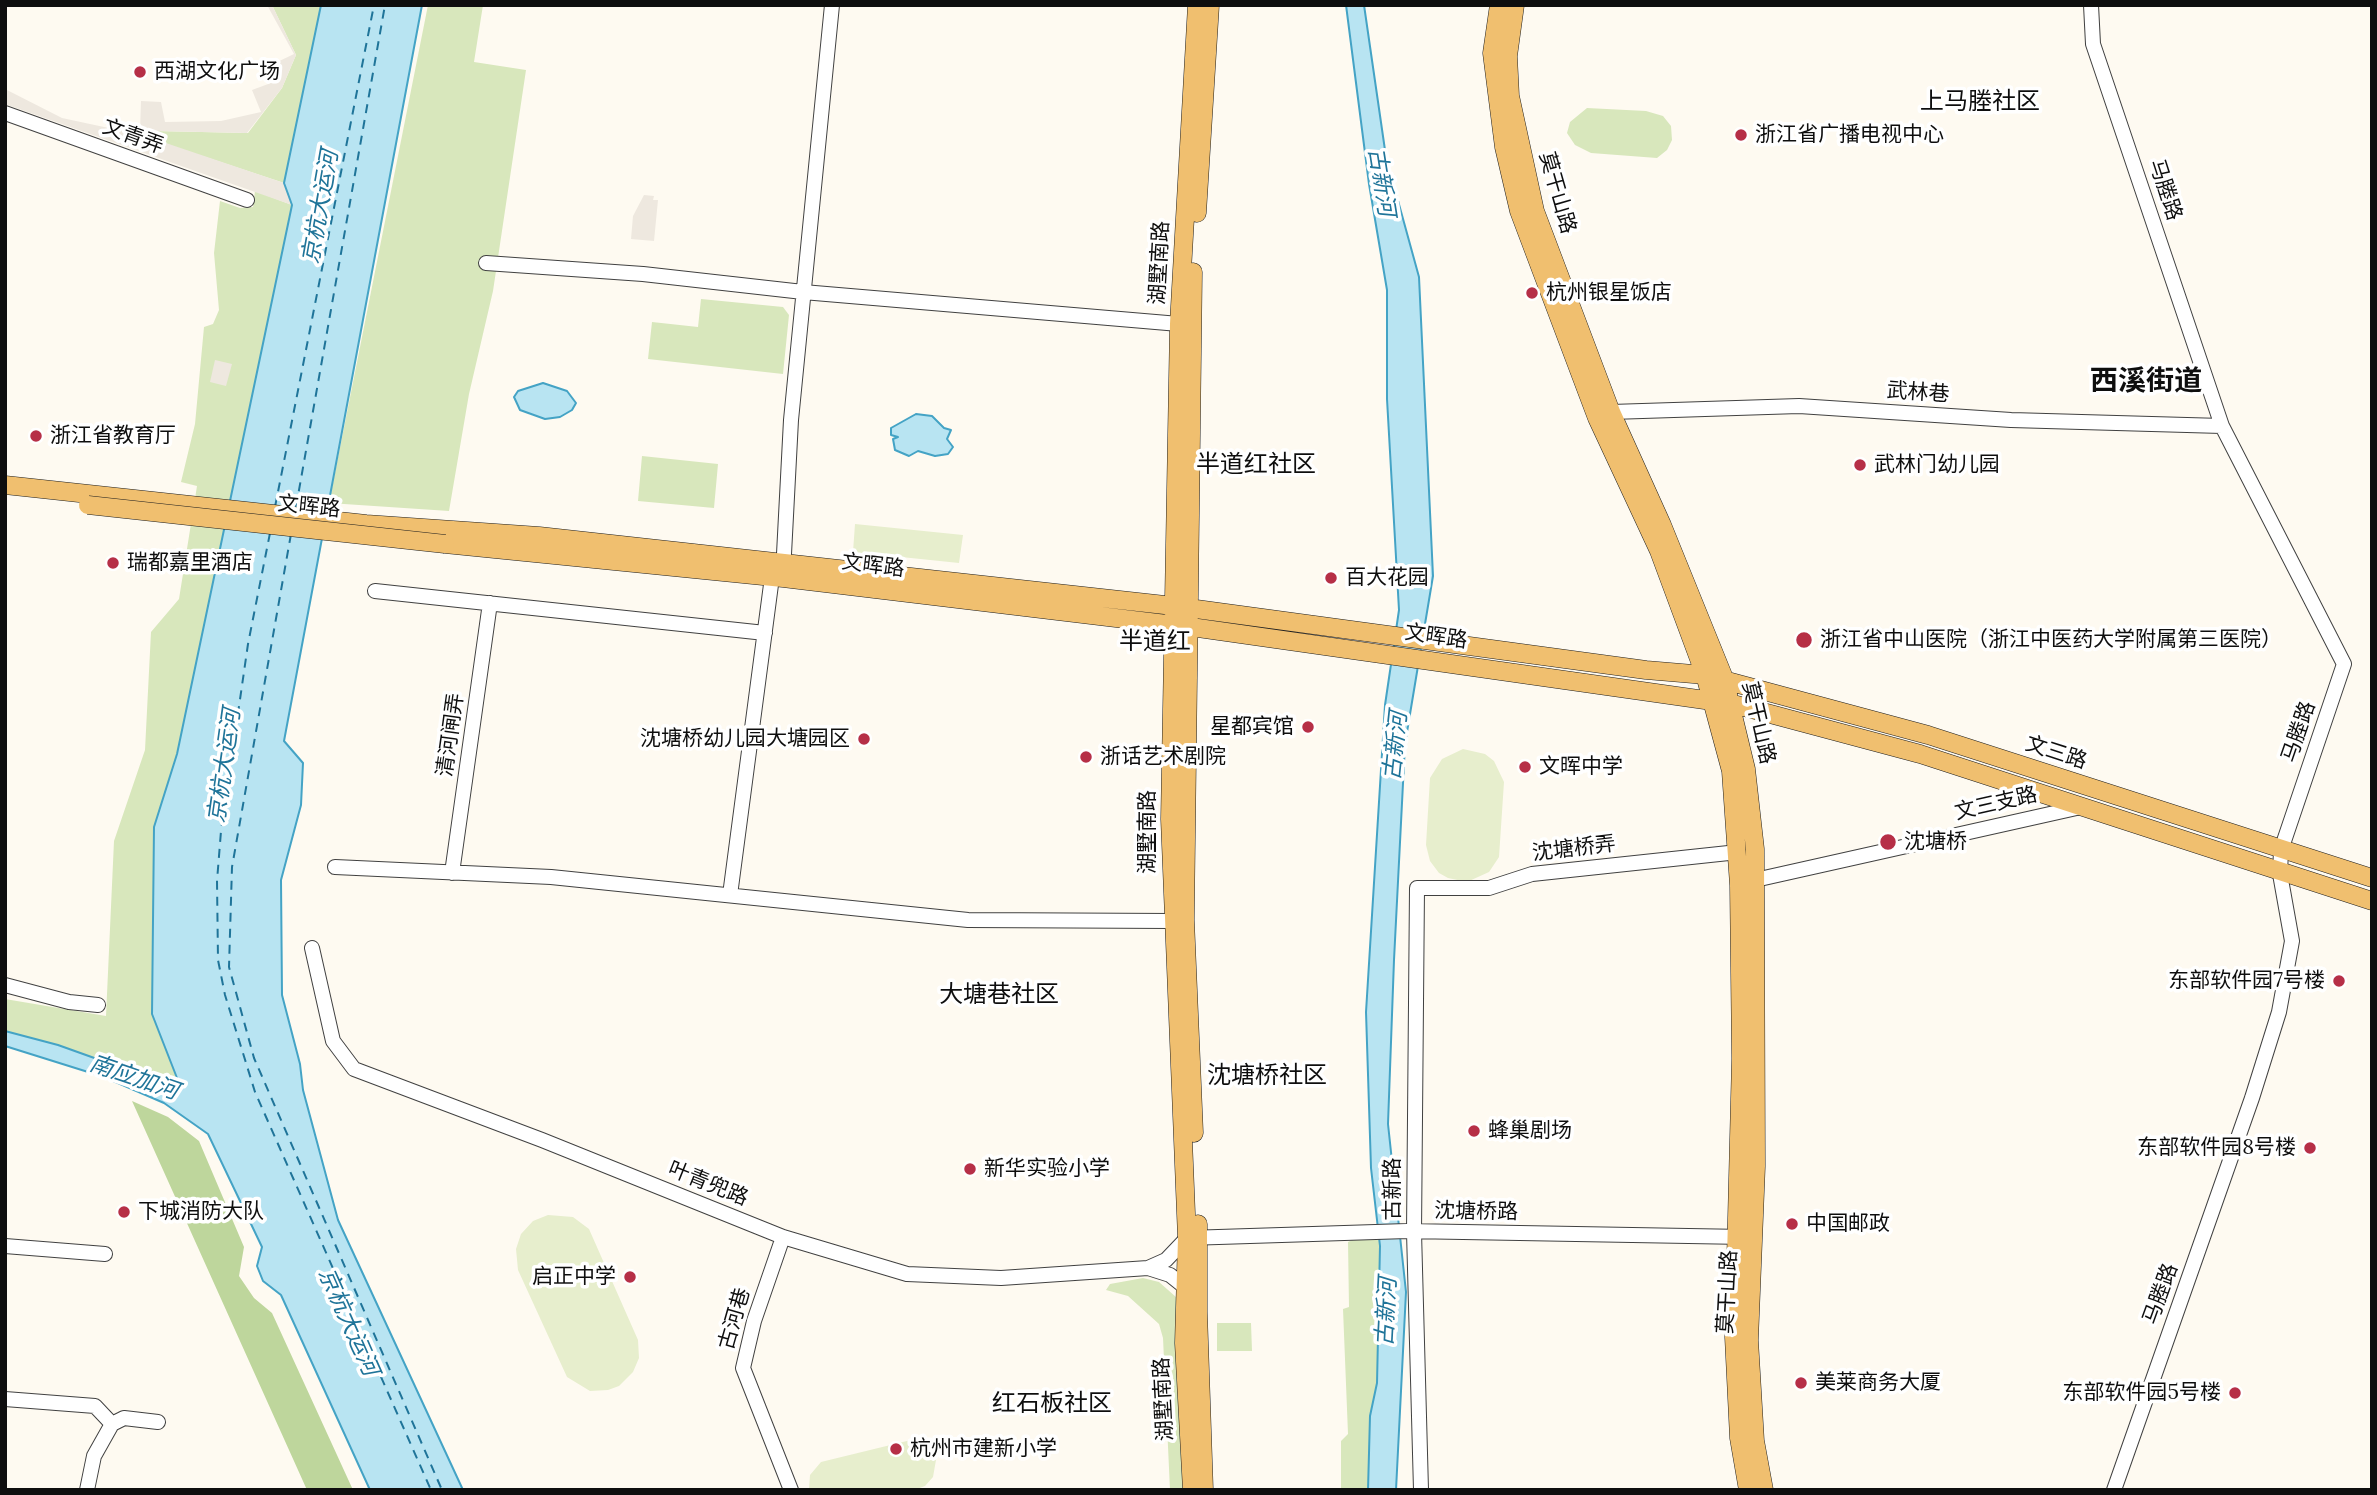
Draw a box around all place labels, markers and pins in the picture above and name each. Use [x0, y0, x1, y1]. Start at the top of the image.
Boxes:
place label: 西湖文化广场 [154, 59, 280, 85]
marker: 西湖文化广场 [132, 64, 148, 80]
place label: 浙江省广播电视中心 [1755, 122, 1944, 148]
marker: 浙江省广播电视中心 [1733, 127, 1749, 143]
place label: 杭州银星饭店 [1546, 280, 1672, 306]
marker: 杭州银星饭店 [1524, 285, 1540, 301]
place label: 浙江省教育厅 [50, 423, 176, 449]
marker: 浙江省教育厅 [28, 428, 44, 444]
place label: 武林门幼儿园 [1874, 452, 2000, 478]
marker: 武林门幼儿园 [1852, 457, 1868, 473]
place label: 瑞都嘉里酒店 [127, 550, 253, 576]
marker: 瑞都嘉里酒店 [105, 555, 121, 571]
place label: 百大花园 [1345, 565, 1429, 591]
marker: 百大花园 [1323, 570, 1339, 586]
place label: 浙江省中山医院（浙江中医药大学附属第三医院） [1820, 627, 2282, 653]
marker: 浙江省中山医院（浙江中医药大学附属第三医院） [1794, 630, 1814, 650]
place label: 星都宾馆 [1210, 714, 1294, 740]
marker: 星都宾馆 [1300, 719, 1316, 735]
place label: 沈塘桥幼儿园大塘园区 [640, 726, 850, 752]
marker: 沈塘桥幼儿园大塘园区 [856, 731, 872, 747]
place label: 浙话艺术剧院 [1100, 744, 1226, 770]
marker: 浙话艺术剧院 [1078, 749, 1094, 765]
place label: 文晖中学 [1539, 754, 1623, 780]
marker: 文晖中学 [1517, 759, 1533, 775]
place label: 沈塘桥 [1904, 829, 1967, 855]
marker: 沈塘桥 [1878, 832, 1898, 852]
place label: 东部软件园7号楼 [2168, 968, 2325, 994]
marker: 东部软件园7号楼 [2331, 973, 2347, 989]
place label: 蜂巢剧场 [1488, 1118, 1572, 1144]
marker: 蜂巢剧场 [1466, 1123, 1482, 1139]
place label: 东部软件园8号楼 [2137, 1135, 2296, 1161]
marker: 东部软件园8号楼 [2302, 1140, 2318, 1156]
place label: 新华实验小学 [984, 1156, 1110, 1182]
marker: 新华实验小学 [962, 1161, 978, 1177]
place label: 下城消防大队 [138, 1199, 264, 1225]
marker: 下城消防大队 [116, 1204, 132, 1220]
place label: 中国邮政 [1806, 1211, 1890, 1237]
marker: 中国邮政 [1784, 1216, 1800, 1232]
place label: 启正中学 [532, 1264, 616, 1290]
marker: 启正中学 [622, 1269, 638, 1285]
place label: 美莱商务大厦 [1815, 1370, 1941, 1396]
marker: 美莱商务大厦 [1793, 1375, 1809, 1391]
place label: 东部软件园5号楼 [2063, 1380, 2221, 1406]
marker: 东部软件园5号楼 [2227, 1385, 2243, 1401]
place label: 杭州市建新小学 [910, 1436, 1057, 1462]
marker: 杭州市建新小学 [888, 1441, 904, 1457]

